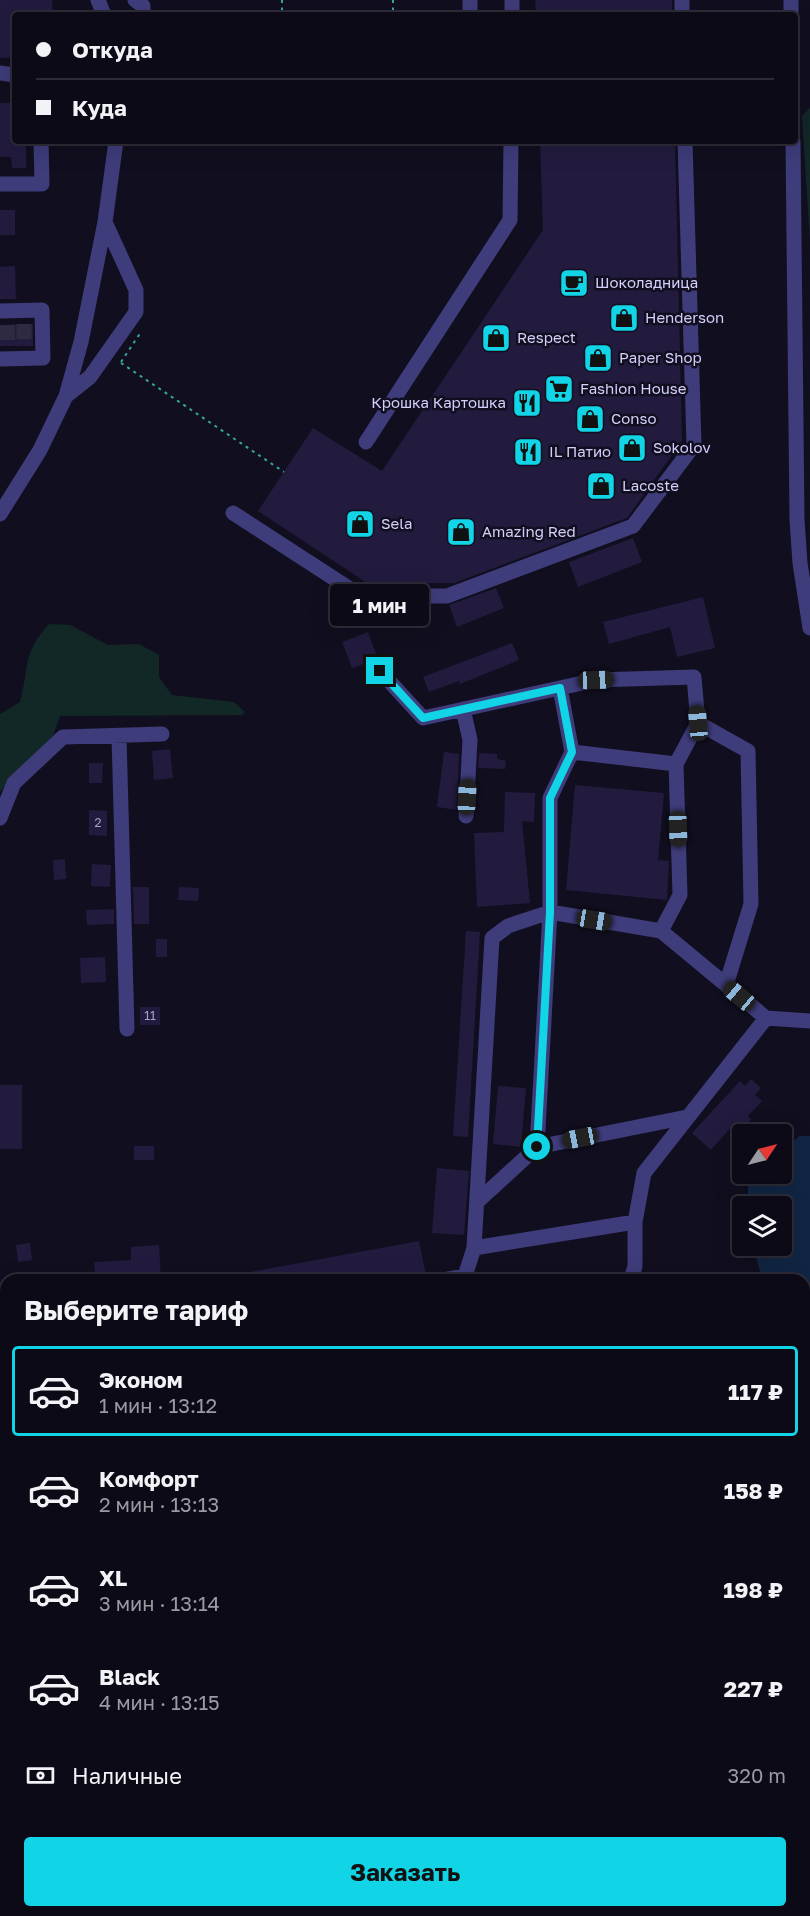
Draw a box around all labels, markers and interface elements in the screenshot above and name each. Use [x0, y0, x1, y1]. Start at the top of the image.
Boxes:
text: Откуда [72, 36, 153, 63]
text: Куда [72, 94, 127, 121]
cafe icon: Шоколадница [558, 267, 590, 299]
place label: Шоколадница [595, 273, 698, 291]
shop icon: Henderson [608, 302, 640, 334]
place label: Henderson [645, 308, 724, 326]
shop icon: Respect [480, 322, 512, 354]
place label: Respect [517, 328, 576, 346]
shop icon: Paper Shop [582, 342, 614, 374]
place label: Paper Shop [619, 348, 702, 366]
supermarket icon: Fashion House [543, 373, 575, 405]
place label: Fashion House [580, 379, 687, 397]
restaurant icon: Крошка Картошка [511, 387, 543, 419]
place label: Крошка Картошка [371, 393, 506, 411]
shop icon: Conso [574, 403, 606, 435]
place label: Conso [611, 409, 656, 427]
shop icon: Sokolov [616, 432, 648, 464]
restaurant icon: IL Патио [512, 436, 544, 468]
place label: Sokolov [653, 438, 711, 456]
place label: IL Патио [549, 442, 611, 460]
shop icon: Lacoste [585, 470, 617, 502]
place label: Lacoste [622, 476, 679, 494]
shop icon: Sela [344, 508, 376, 540]
place label: Sela [381, 514, 413, 532]
shop icon: Amazing Red [445, 516, 477, 548]
place label: Amazing Red [482, 522, 576, 540]
callout: 1 мин [330, 584, 430, 626]
text: 1 мин [352, 593, 407, 617]
route end [366, 657, 393, 684]
car [578, 670, 614, 690]
car [687, 704, 709, 742]
car [457, 779, 477, 815]
car [668, 811, 688, 847]
house number: 2 [95, 815, 102, 830]
car [575, 908, 613, 932]
car [719, 978, 759, 1014]
house number: 11 [144, 1008, 156, 1023]
north arrow [732, 1124, 792, 1184]
map controls [732, 1124, 792, 1256]
car [561, 1126, 599, 1150]
route start [523, 1133, 550, 1160]
button: layers [732, 1196, 792, 1256]
text: Выберите тариф [24, 1294, 248, 1326]
icon: car [27, 1364, 81, 1418]
text: Эконом [99, 1366, 183, 1393]
text: 117 ₽ [728, 1378, 783, 1405]
text: 1 мин · 13:12 [99, 1393, 217, 1417]
icon: car [27, 1463, 81, 1517]
text: Комфорт [99, 1465, 199, 1492]
text: 158 ₽ [724, 1477, 783, 1504]
text: 2 мин · 13:13 [99, 1492, 219, 1516]
icon: car [27, 1562, 81, 1616]
text: XL [99, 1564, 127, 1591]
text: 198 ₽ [723, 1576, 783, 1603]
text: 3 мин · 13:14 [99, 1591, 220, 1615]
icon: car [27, 1661, 81, 1715]
text: Black [99, 1663, 160, 1690]
text: 227 ₽ [724, 1675, 783, 1702]
text: 4 мин · 13:15 [99, 1690, 220, 1714]
icon: cash [24, 1759, 57, 1792]
text: Наличные [72, 1762, 182, 1789]
text: 320 m [728, 1763, 786, 1787]
button: Заказать [24, 1837, 786, 1906]

